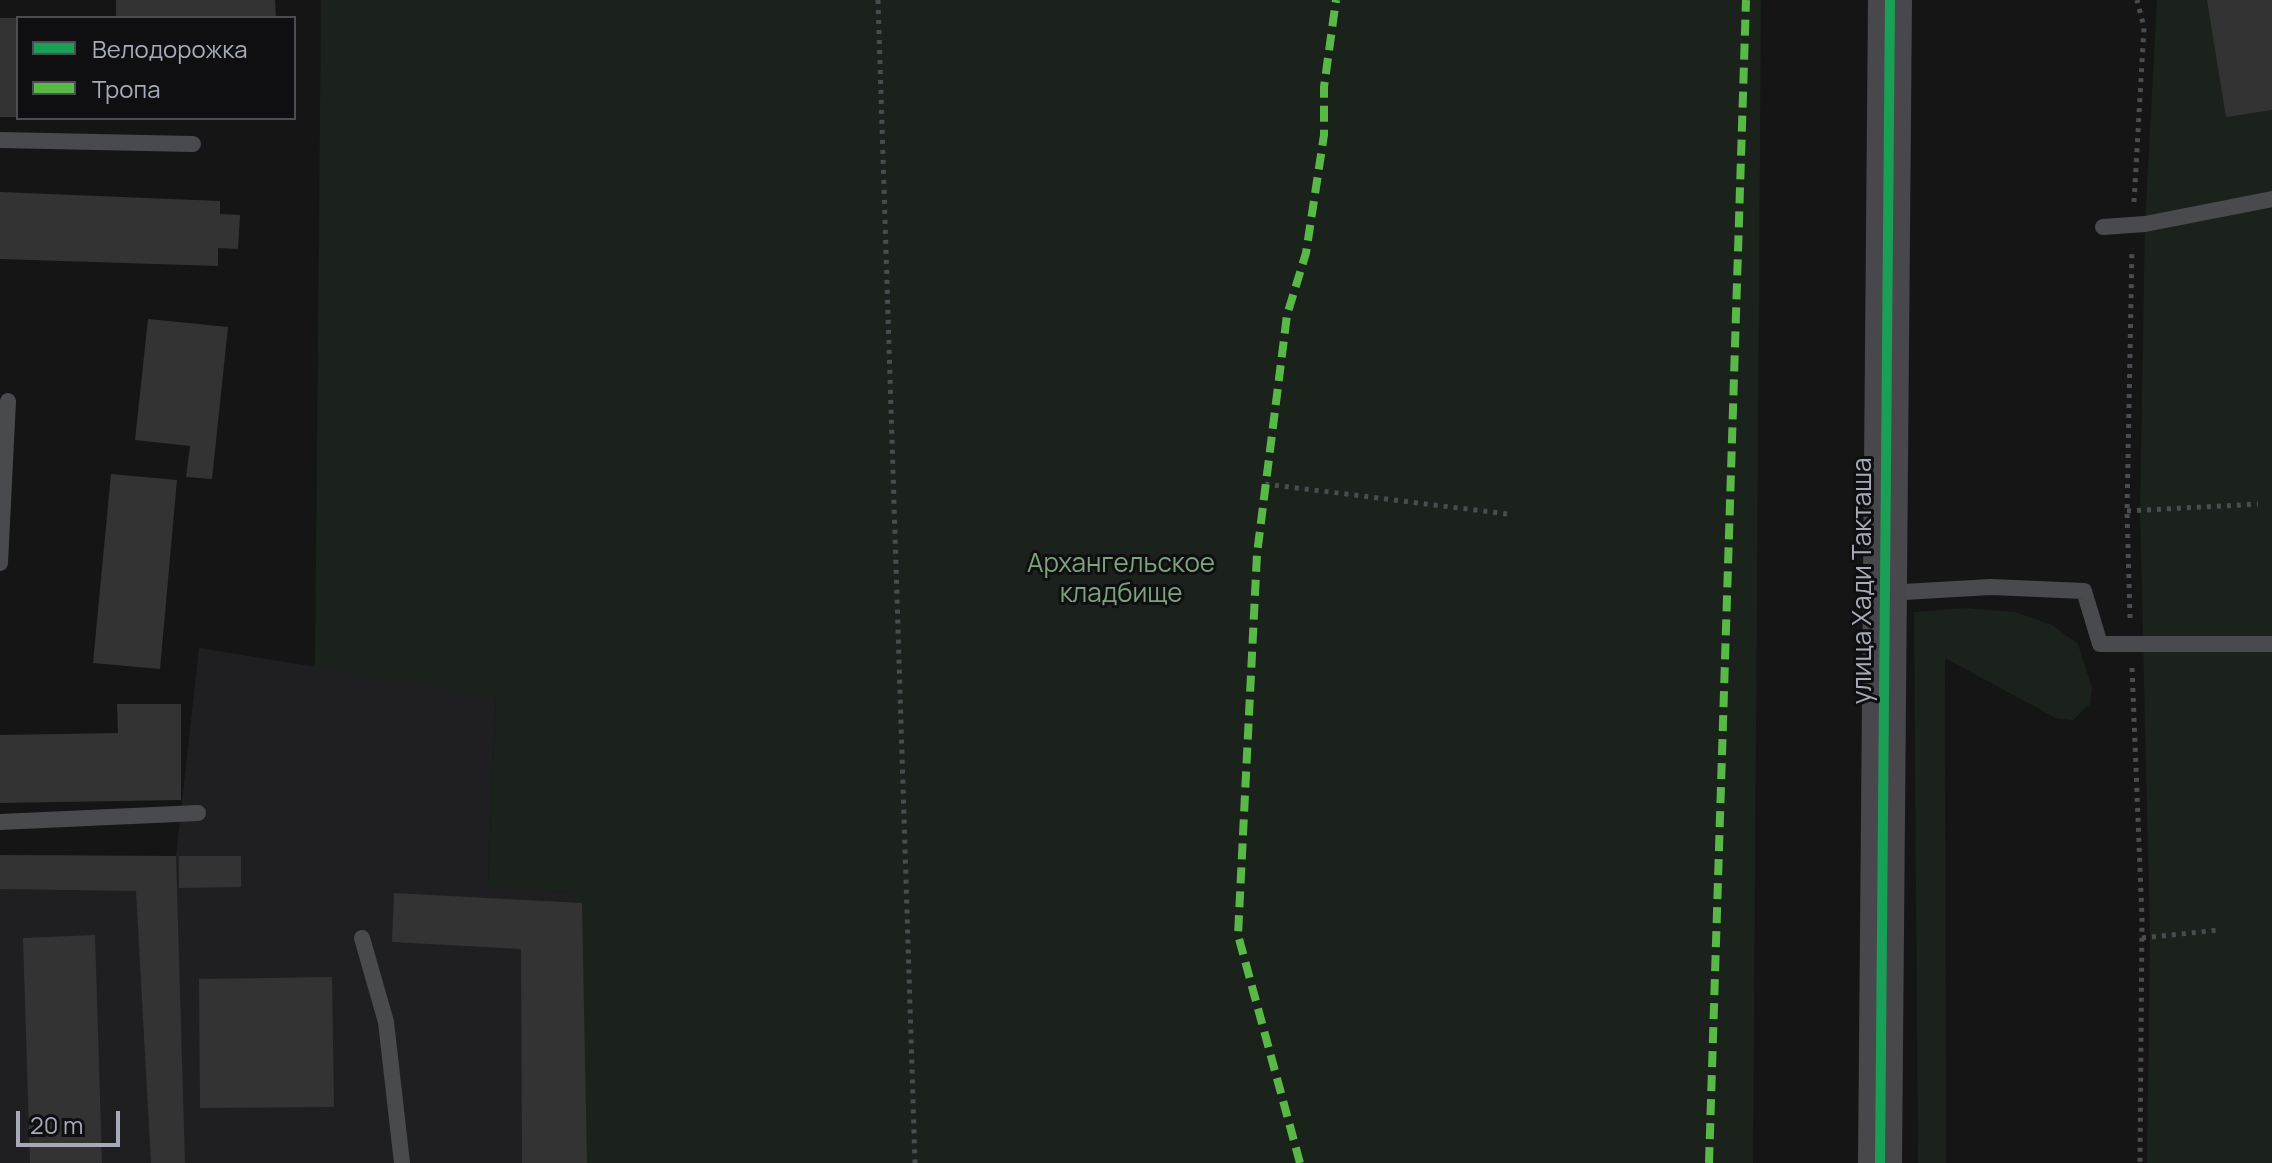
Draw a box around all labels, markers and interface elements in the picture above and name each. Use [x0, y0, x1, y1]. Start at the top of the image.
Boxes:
legend [16, 16, 296, 120]
text: Велодорожка [92, 32, 247, 65]
text: Тропа [92, 72, 161, 105]
street label: улица Хади Такташа [1848, 458, 1880, 704]
park label: Архангельское кладбище [1027, 549, 1215, 610]
scale bar [20, 1095, 124, 1145]
text: 20 m [30, 1108, 83, 1141]

